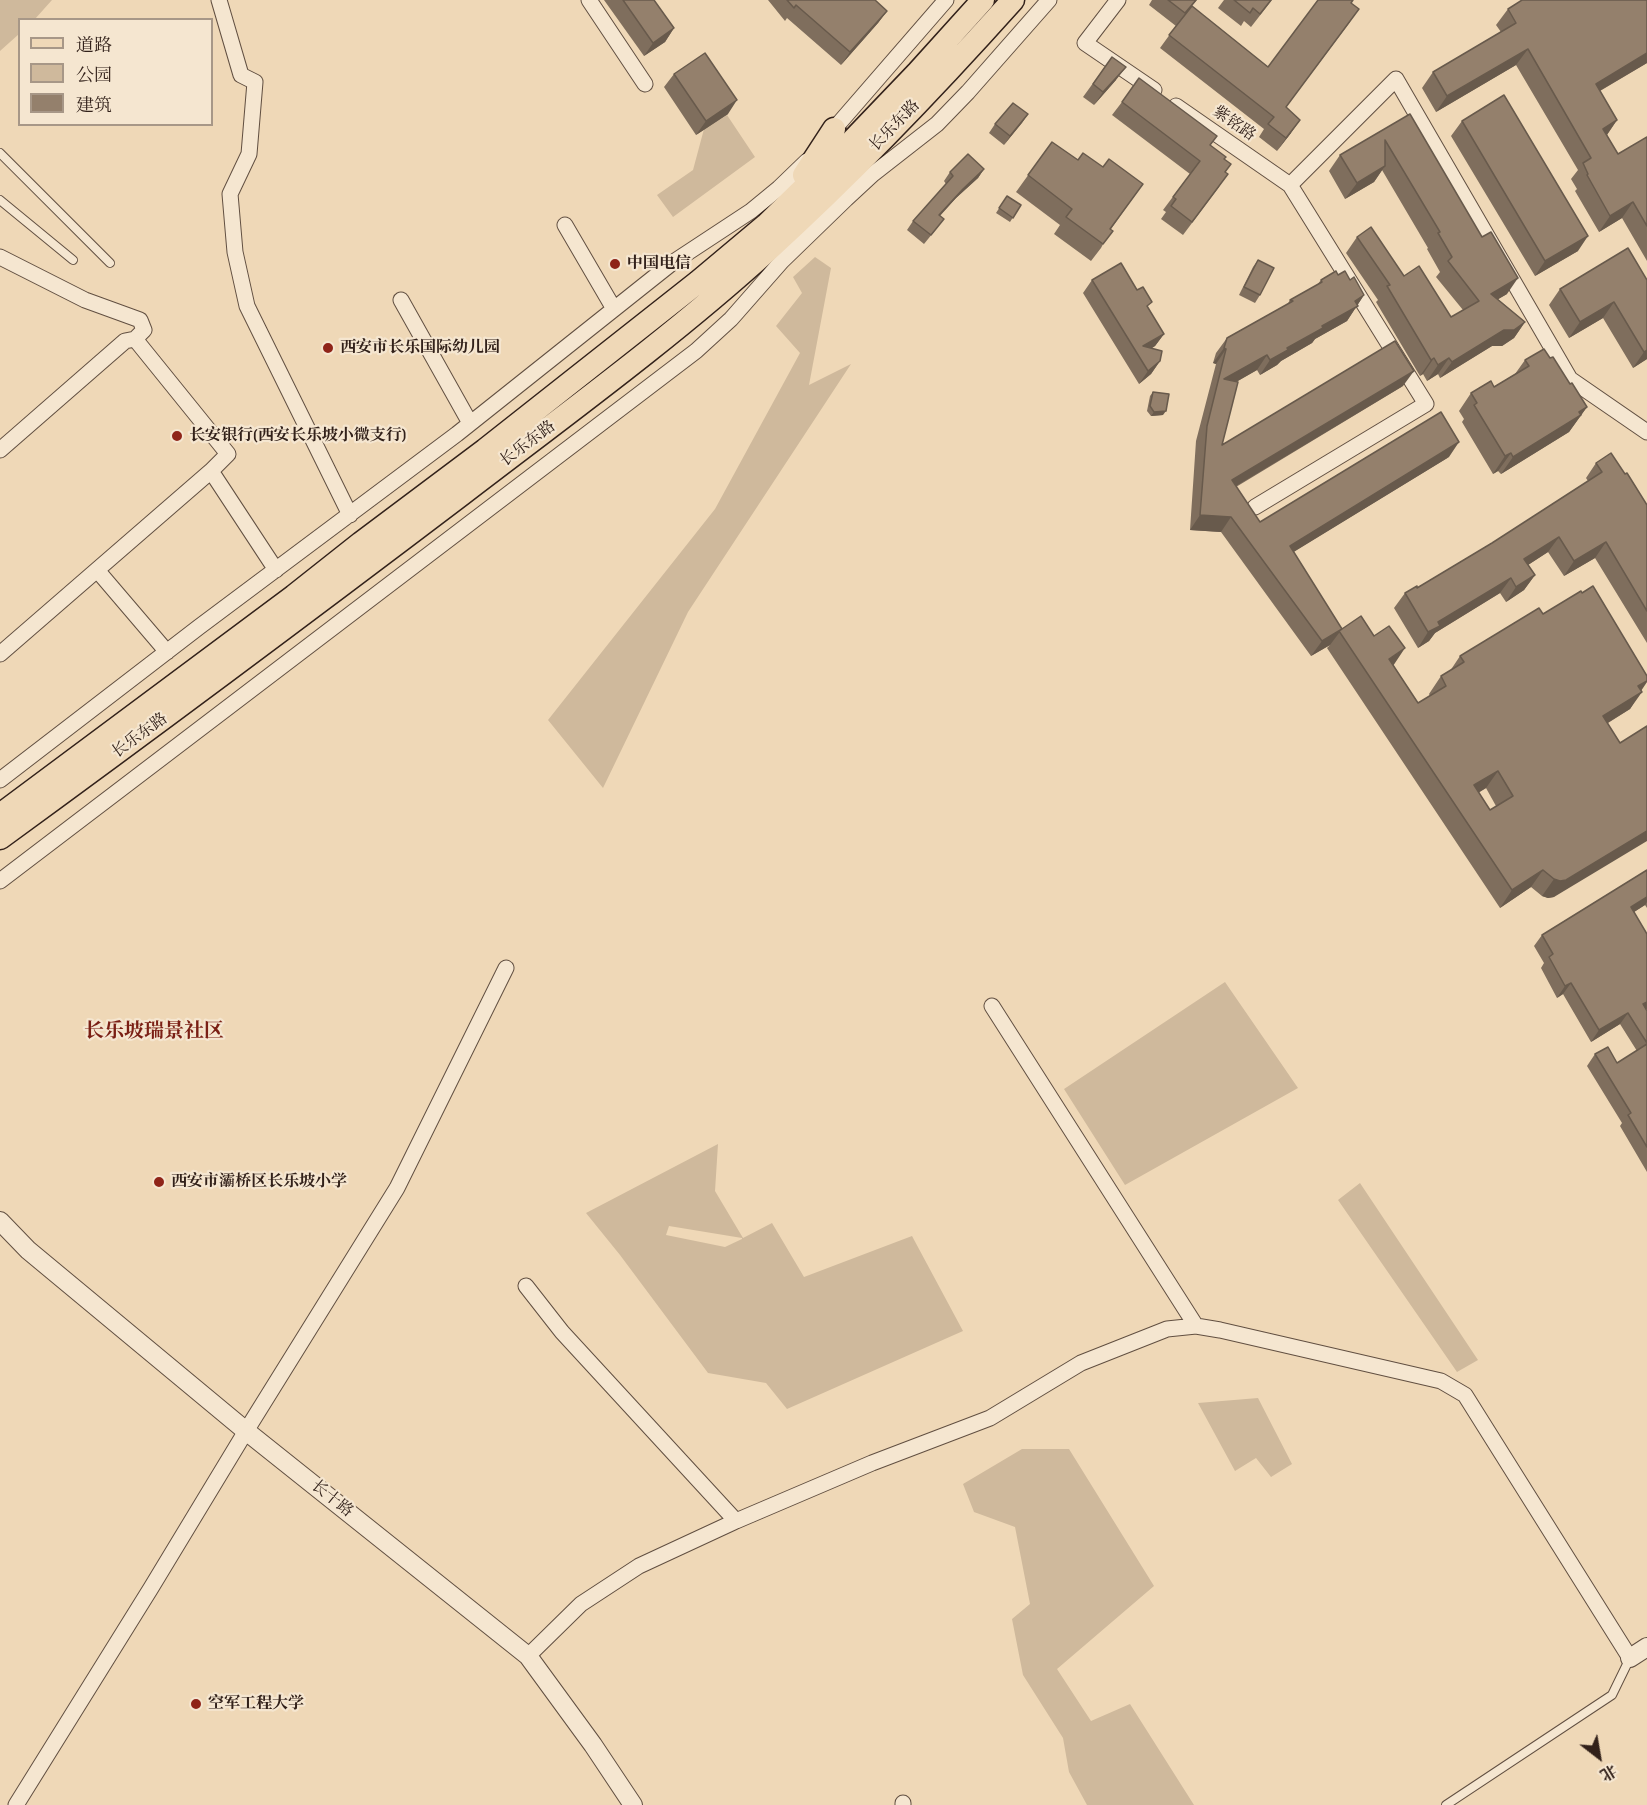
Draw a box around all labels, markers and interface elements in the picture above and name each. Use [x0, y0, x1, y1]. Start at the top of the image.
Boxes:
legend [18, 18, 213, 126]
text: 道路 [76, 33, 112, 57]
text: 公园 [76, 63, 112, 87]
text: 建筑 [76, 93, 112, 117]
street label: 长乐东路 [866, 96, 924, 156]
street label: 紫铭路 [1209, 102, 1259, 146]
place label: 中国电信 [627, 254, 691, 274]
marker: 中国电信 [608, 257, 622, 271]
place label: 西安市长乐国际幼儿园 [340, 338, 500, 358]
marker: 西安市长乐国际幼儿园 [321, 341, 335, 355]
street label: 长乐东路 [497, 417, 559, 471]
place label: 长安银行(西安长乐坡小微支行) [189, 426, 406, 446]
marker: 长安银行(西安长乐坡小微支行) [170, 429, 184, 443]
street label: 长乐东路 [108, 709, 172, 763]
district label: 长乐坡瑞景社区 [84, 1020, 224, 1044]
place label: 西安市灞桥区长乐坡小学 [171, 1172, 347, 1192]
marker: 西安市灞桥区长乐坡小学 [152, 1175, 166, 1189]
street label: 长十路 [307, 1476, 357, 1522]
place label: 空军工程大学 [208, 1694, 304, 1714]
marker: 空军工程大学 [189, 1697, 203, 1711]
north arrow [1569, 1727, 1629, 1787]
text: 北 [1596, 1759, 1621, 1786]

